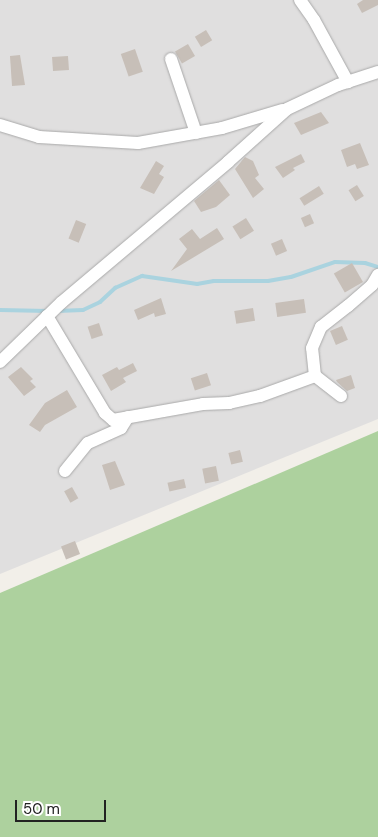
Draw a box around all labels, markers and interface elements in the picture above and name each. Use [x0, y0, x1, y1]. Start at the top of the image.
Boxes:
scale bar [18, 790, 109, 822]
text: 50 m [23, 799, 60, 819]

